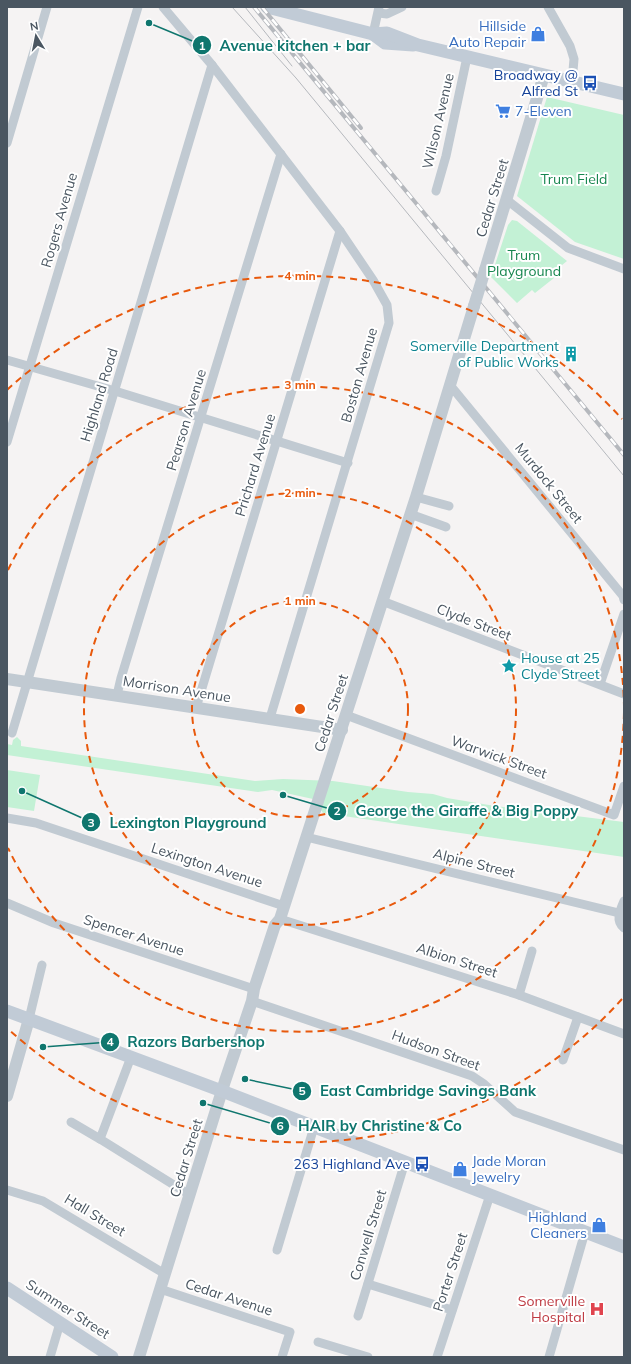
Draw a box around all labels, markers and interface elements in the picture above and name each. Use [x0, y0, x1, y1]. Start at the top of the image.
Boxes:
north arrow [16, 16, 56, 56]
place label: Hillside Auto Repair [449, 17, 527, 51]
text: N [29, 19, 40, 34]
shop icon: Hillside Auto Repair [529, 25, 547, 43]
callout: Avenue kitchen + bar [192, 32, 378, 59]
text: Avenue kitchen + bar [220, 36, 370, 55]
text: 1 [198, 38, 206, 53]
place label: Broadway @ Alfred St [494, 66, 578, 100]
street label: Wilson Avenue [418, 71, 458, 171]
bus stop icon: Broadway @ Alfred St [581, 74, 599, 92]
supermarket icon: 7-Eleven [494, 102, 512, 120]
place label: 7-Eleven [515, 102, 572, 120]
street label: Cedar Street [472, 157, 512, 239]
street label: Rogers Avenue [37, 170, 81, 270]
park label: Trum Field [540, 170, 608, 188]
park label: Trum Playground [487, 246, 561, 280]
text: 4 min [284, 268, 316, 283]
street label: Boston Avenue [337, 325, 381, 425]
place label: Somerville Department of Public Works [410, 337, 559, 371]
building icon: Somerville Department of Public Works [562, 345, 580, 363]
street label: Highland Road [76, 346, 122, 444]
street label: Pearson Avenue [162, 367, 210, 473]
text: 3 min [284, 377, 316, 392]
street label: Prichard Avenue [231, 411, 279, 519]
street label: Murdock Street [511, 439, 587, 527]
text: 2 min [284, 485, 316, 500]
text: 1 min [284, 593, 316, 608]
street label: Clyde Street [434, 600, 514, 645]
place label: House at 25 Clyde Street [521, 649, 600, 683]
place icon: House at 25 Clyde Street [500, 657, 518, 675]
street label: Morrison Avenue [122, 672, 232, 706]
street label: Cedar Street [310, 672, 352, 754]
centre of rings [293, 702, 307, 716]
street label: Warwick Street [449, 731, 549, 783]
callout: George the Giraffe & Big Poppy [327, 798, 586, 825]
text: George the Giraffe & Big Poppy [356, 801, 579, 820]
text: 2 [333, 803, 341, 818]
callout: Lexington Playground [81, 809, 275, 836]
text: Lexington Playground [109, 813, 267, 832]
text: 3 [87, 815, 95, 830]
street label: Lexington Avenue [149, 839, 265, 891]
street label: Alpine Street [431, 844, 517, 882]
street label: Spencer Avenue [81, 910, 187, 960]
street label: Albion Street [414, 938, 500, 982]
street label: Hudson Street [389, 1026, 483, 1074]
callout: Razors Barbershop [100, 1029, 273, 1056]
text: Razors Barbershop [127, 1032, 265, 1051]
text: 4 [106, 1034, 114, 1049]
callout: East Cambridge Savings Bank [292, 1077, 544, 1104]
text: East Cambridge Savings Bank [320, 1081, 537, 1100]
text: 5 [298, 1083, 306, 1098]
callout: HAIR by Christine & Co [270, 1113, 470, 1140]
text: HAIR by Christine & Co [298, 1116, 462, 1135]
street label: Cedar Street [166, 1117, 206, 1199]
text: 6 [276, 1118, 284, 1133]
place label: Jade Moran Jewelry [472, 1152, 546, 1186]
place label: 263 Highland Ave [294, 1155, 410, 1173]
bus stop icon: 263 Highland Ave [413, 1155, 431, 1173]
shop icon: Jade Moran Jewelry [451, 1160, 469, 1178]
street label: Conwell Street [346, 1187, 390, 1283]
street label: Hall Street [61, 1190, 129, 1240]
place label: Highland Cleaners [528, 1208, 587, 1242]
shop icon: Highland Cleaners [590, 1216, 608, 1234]
street label: Porter Street [429, 1230, 471, 1314]
street label: Cedar Avenue [183, 1274, 275, 1320]
street label: Summer Street [23, 1275, 113, 1343]
place label: Somerville Hospital [518, 1292, 585, 1326]
hospital icon: Somerville Hospital [588, 1300, 606, 1318]

